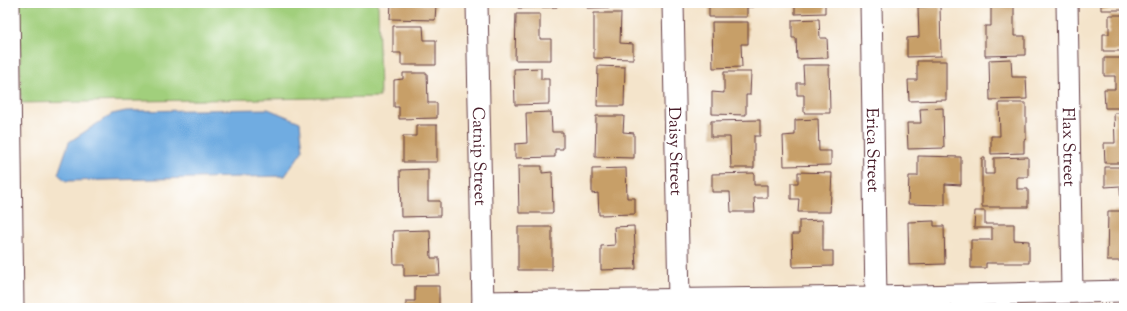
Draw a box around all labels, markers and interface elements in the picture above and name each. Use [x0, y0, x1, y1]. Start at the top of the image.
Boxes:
street label: Catnip Street [465, 106, 491, 206]
street label: Daisy Street [661, 106, 687, 196]
street label: Flax Street [1055, 107, 1080, 187]
street label: Erica Street [859, 108, 884, 193]

